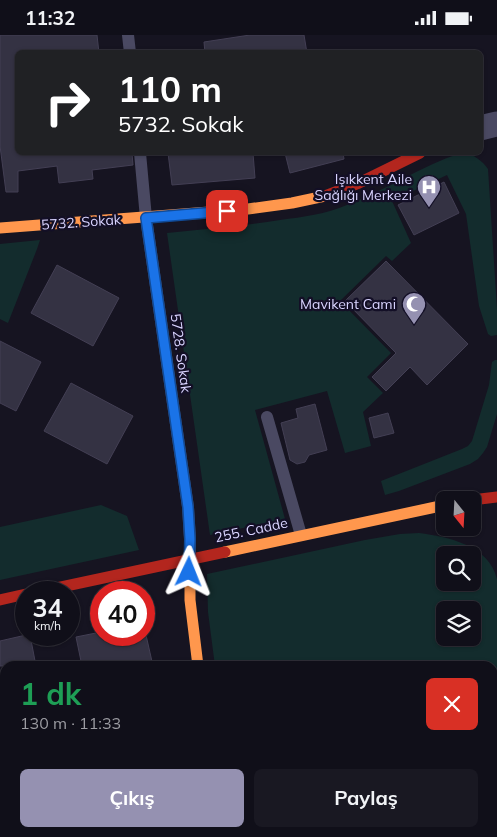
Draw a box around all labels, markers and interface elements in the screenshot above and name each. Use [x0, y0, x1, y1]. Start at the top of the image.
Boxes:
text: 11:32 [25, 6, 75, 30]
text: 110 m [118, 67, 222, 111]
icon: right [35, 70, 100, 135]
text: 5732. Sokak [118, 110, 244, 138]
place label: Işıkkent Aile Sağlığı Merkezi [314, 170, 412, 204]
hospital icon: Işıkkent Aile Sağlığı Merkezi [416, 174, 442, 208]
pin [206, 190, 248, 232]
icon: arrive [213, 197, 241, 225]
street label: 5732. Sokak [41, 210, 122, 234]
mosque icon: Mavikent Cami [401, 291, 427, 325]
place label: Mavikent Cami [300, 295, 396, 313]
street label: 5728. Sokak [167, 312, 196, 395]
north arrow [436, 491, 481, 536]
map controls [436, 491, 481, 646]
street label: 255. Cadde [213, 513, 289, 547]
position arrow [162, 545, 214, 597]
button: search [436, 546, 481, 591]
speed limit sign: 40 [90, 581, 155, 646]
text: 34 [32, 592, 63, 623]
button: layers [436, 601, 481, 646]
text: km/h [34, 618, 61, 633]
text: 1 dk [20, 675, 81, 713]
button: close [426, 678, 478, 730]
text: 130 m · 11:33 [20, 713, 121, 733]
button: Çıkış [20, 769, 244, 827]
button: Paylaş [254, 769, 478, 827]

